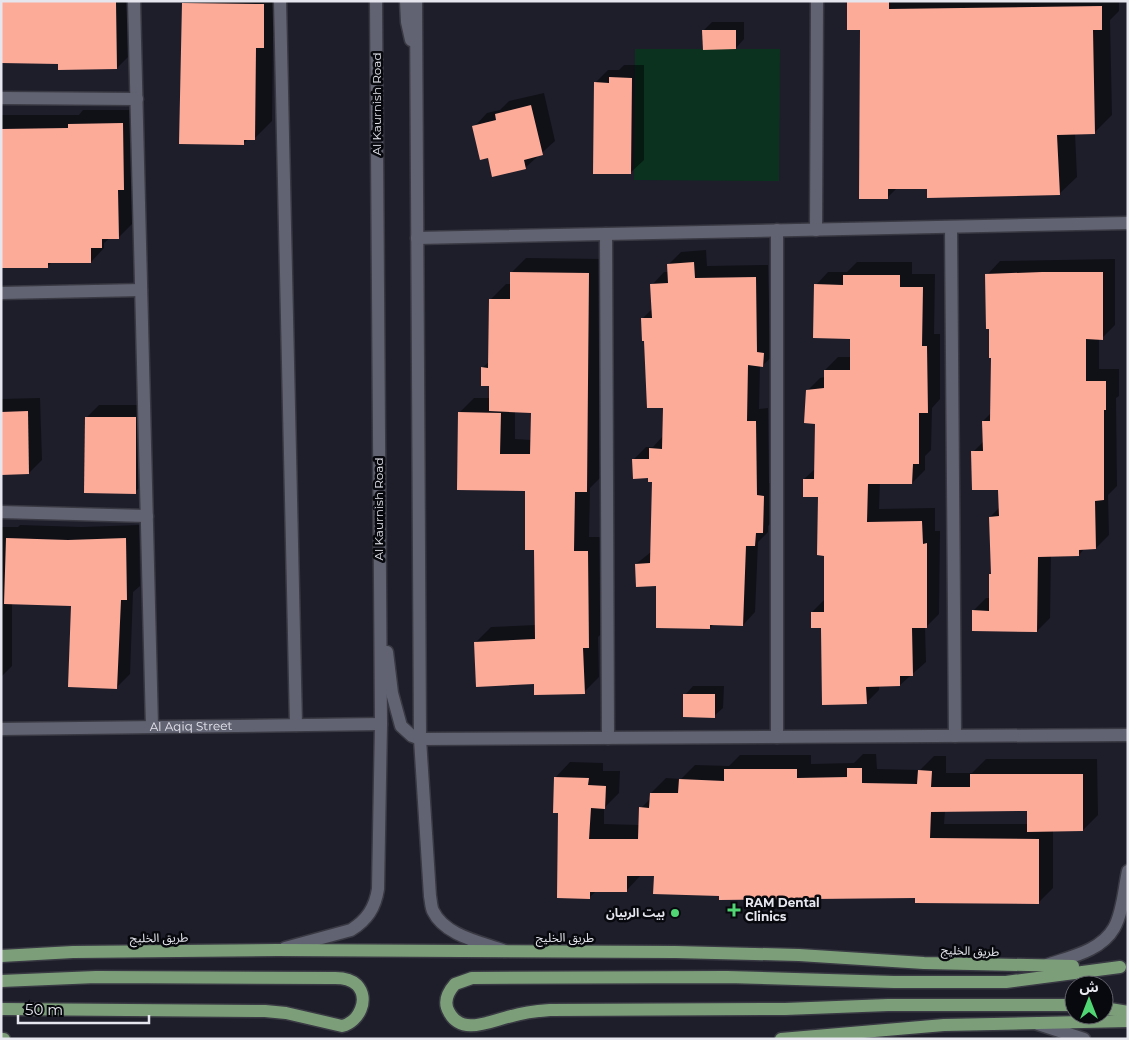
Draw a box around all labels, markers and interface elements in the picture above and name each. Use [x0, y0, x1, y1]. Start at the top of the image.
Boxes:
street label: Al Kaurnish Road [369, 52, 384, 156]
street label: Al Kaurnish Road [371, 457, 386, 561]
street label: Al Aqiq Street [150, 718, 232, 734]
place label: RAM Dental Clinics [745, 895, 820, 924]
marker: RAM Dental Clinics [727, 903, 741, 917]
place label: بيت الربيان [606, 905, 665, 920]
marker: بيت الربيان [669, 907, 681, 919]
street label: طريق الخليج [130, 929, 188, 948]
street label: طريق الخليج [536, 930, 594, 947]
street label: طريق الخليج [940, 942, 999, 961]
north arrow [1064, 975, 1114, 1025]
text: ش [1079, 978, 1099, 996]
scale bar [18, 992, 149, 1024]
text: 50 m [25, 1000, 63, 1019]

